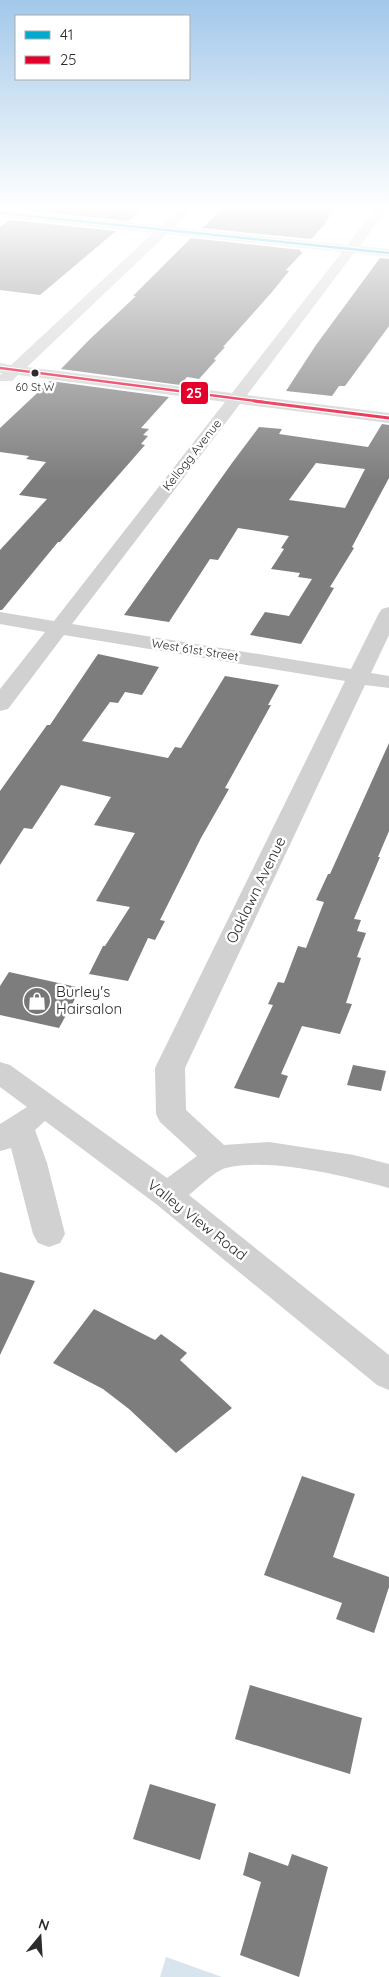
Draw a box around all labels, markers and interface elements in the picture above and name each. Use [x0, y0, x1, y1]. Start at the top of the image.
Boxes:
legend [15, 15, 190, 80]
text: 41 [60, 25, 73, 44]
text: 25 [60, 50, 77, 69]
marker: 60 St W [30, 368, 40, 378]
place label: 60 St W [15, 380, 55, 394]
line badge: 25 [180, 381, 209, 405]
text: 25 [186, 384, 202, 402]
street label: Kellogg Avenue [159, 416, 224, 493]
street label: West 61st Street [151, 635, 240, 664]
street label: Oaklawn Avenue [222, 833, 290, 946]
place label: Burley's Hairsalon [56, 982, 122, 1018]
shop icon: Burley's Hairsalon [22, 986, 52, 1016]
street label: Valley View Road [144, 1175, 251, 1264]
north arrow [15, 1912, 65, 1962]
text: N [36, 1914, 52, 1935]

